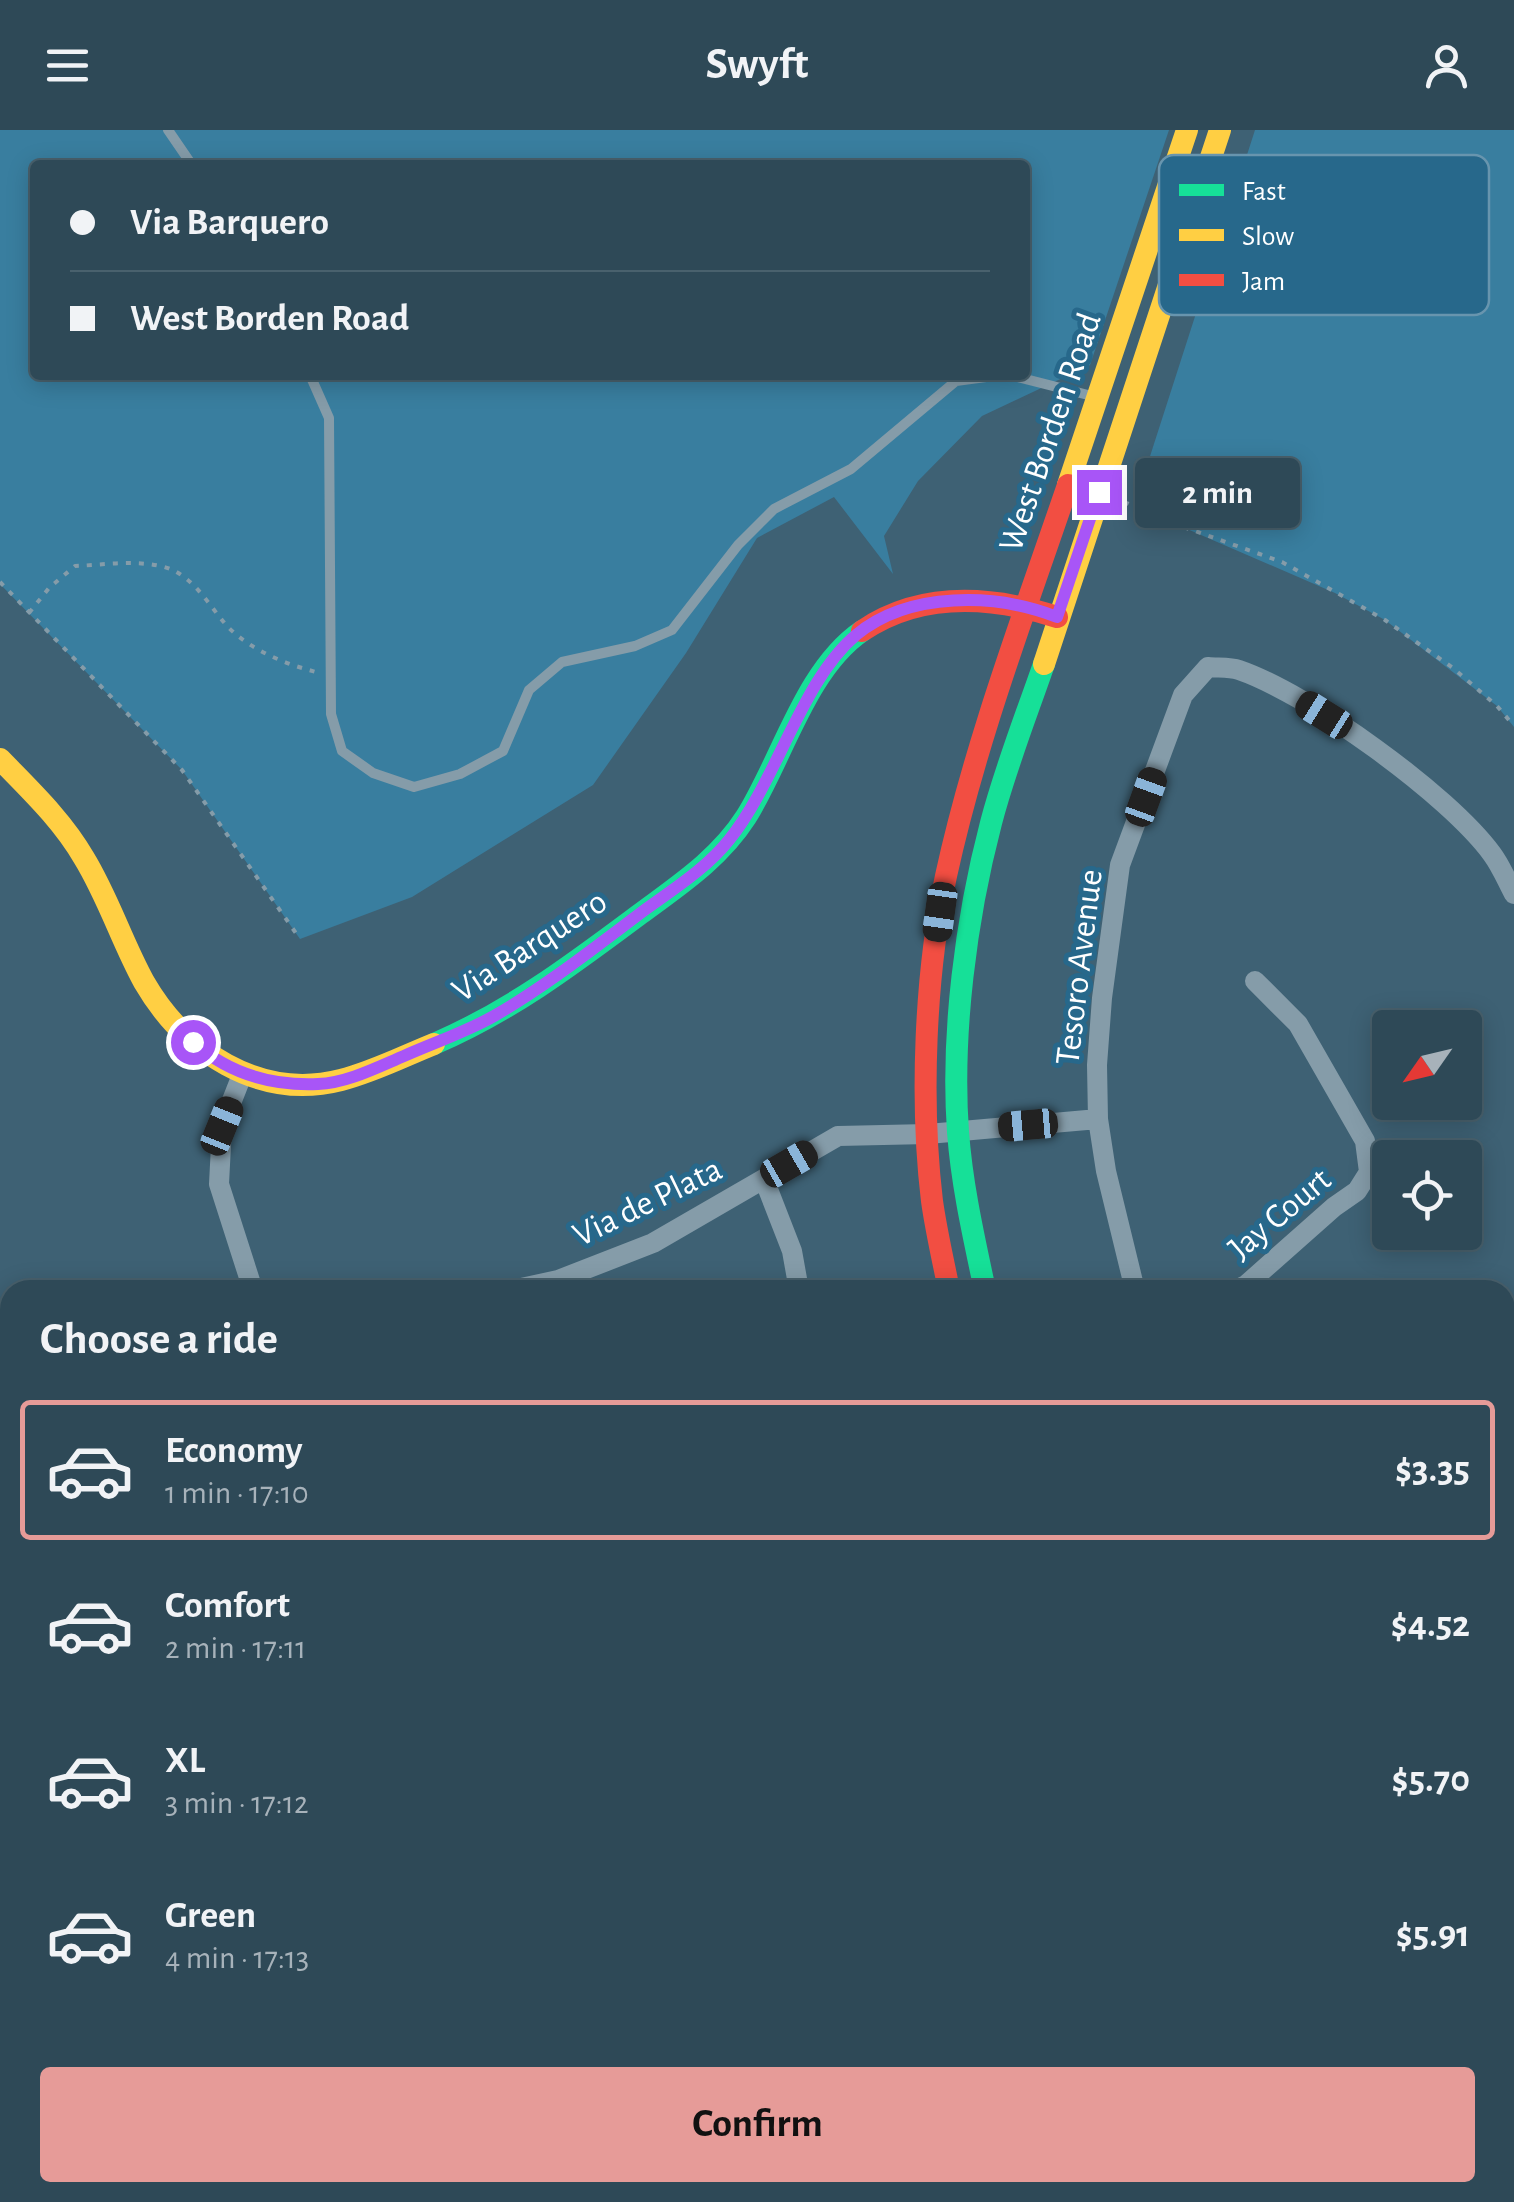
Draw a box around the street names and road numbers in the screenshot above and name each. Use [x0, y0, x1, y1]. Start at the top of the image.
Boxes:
street label: West Borden Road [993, 309, 1108, 556]
street label: Tesoro Avenue [1050, 867, 1109, 1067]
street label: Via Barquero [446, 884, 613, 1009]
street label: Via de Plata [568, 1151, 727, 1253]
street label: Jay Court [1222, 1162, 1338, 1267]

